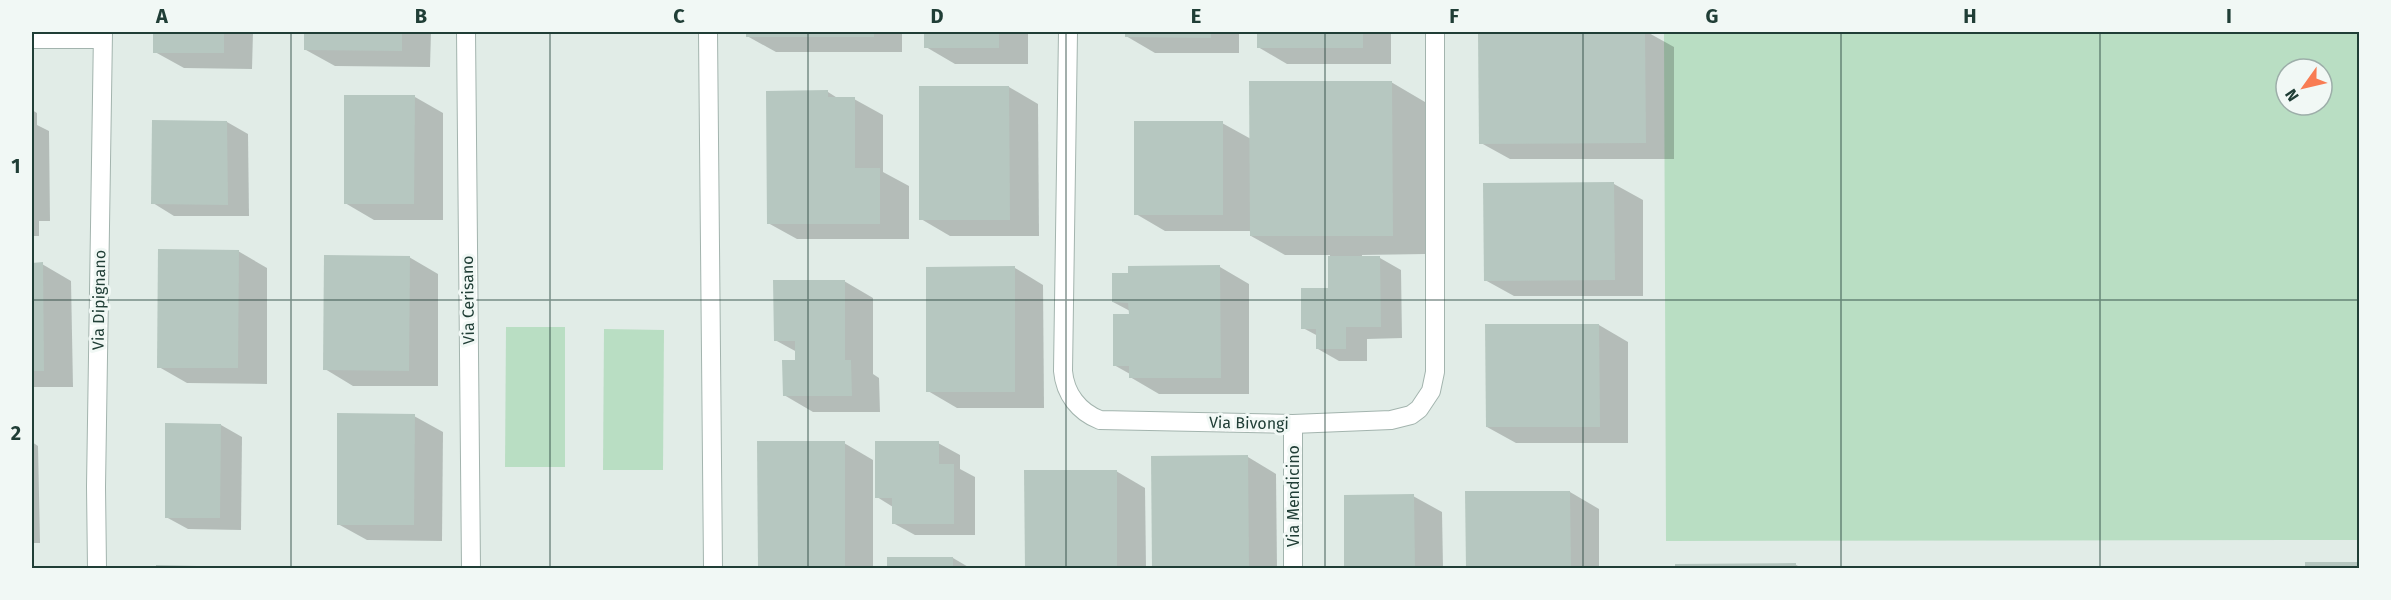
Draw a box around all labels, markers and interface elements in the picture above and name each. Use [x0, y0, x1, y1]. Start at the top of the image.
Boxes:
text: A [155, 4, 169, 28]
text: B [415, 4, 427, 28]
text: C [673, 4, 685, 28]
text: D [930, 4, 944, 28]
text: E [1191, 4, 1201, 28]
text: F [1449, 4, 1459, 28]
text: G [1706, 4, 1718, 28]
text: H [1963, 4, 1977, 28]
text: I [2226, 4, 2232, 28]
north arrow [2274, 57, 2334, 117]
text: N [2281, 85, 2303, 105]
text: 1 [11, 154, 21, 178]
street label: Via Dipignano [89, 250, 109, 350]
street label: Via Cerisano [458, 255, 478, 345]
street label: Via Bivongi [1209, 413, 1289, 433]
text: 2 [11, 421, 21, 445]
street label: Via Mendicino [1284, 445, 1303, 547]

